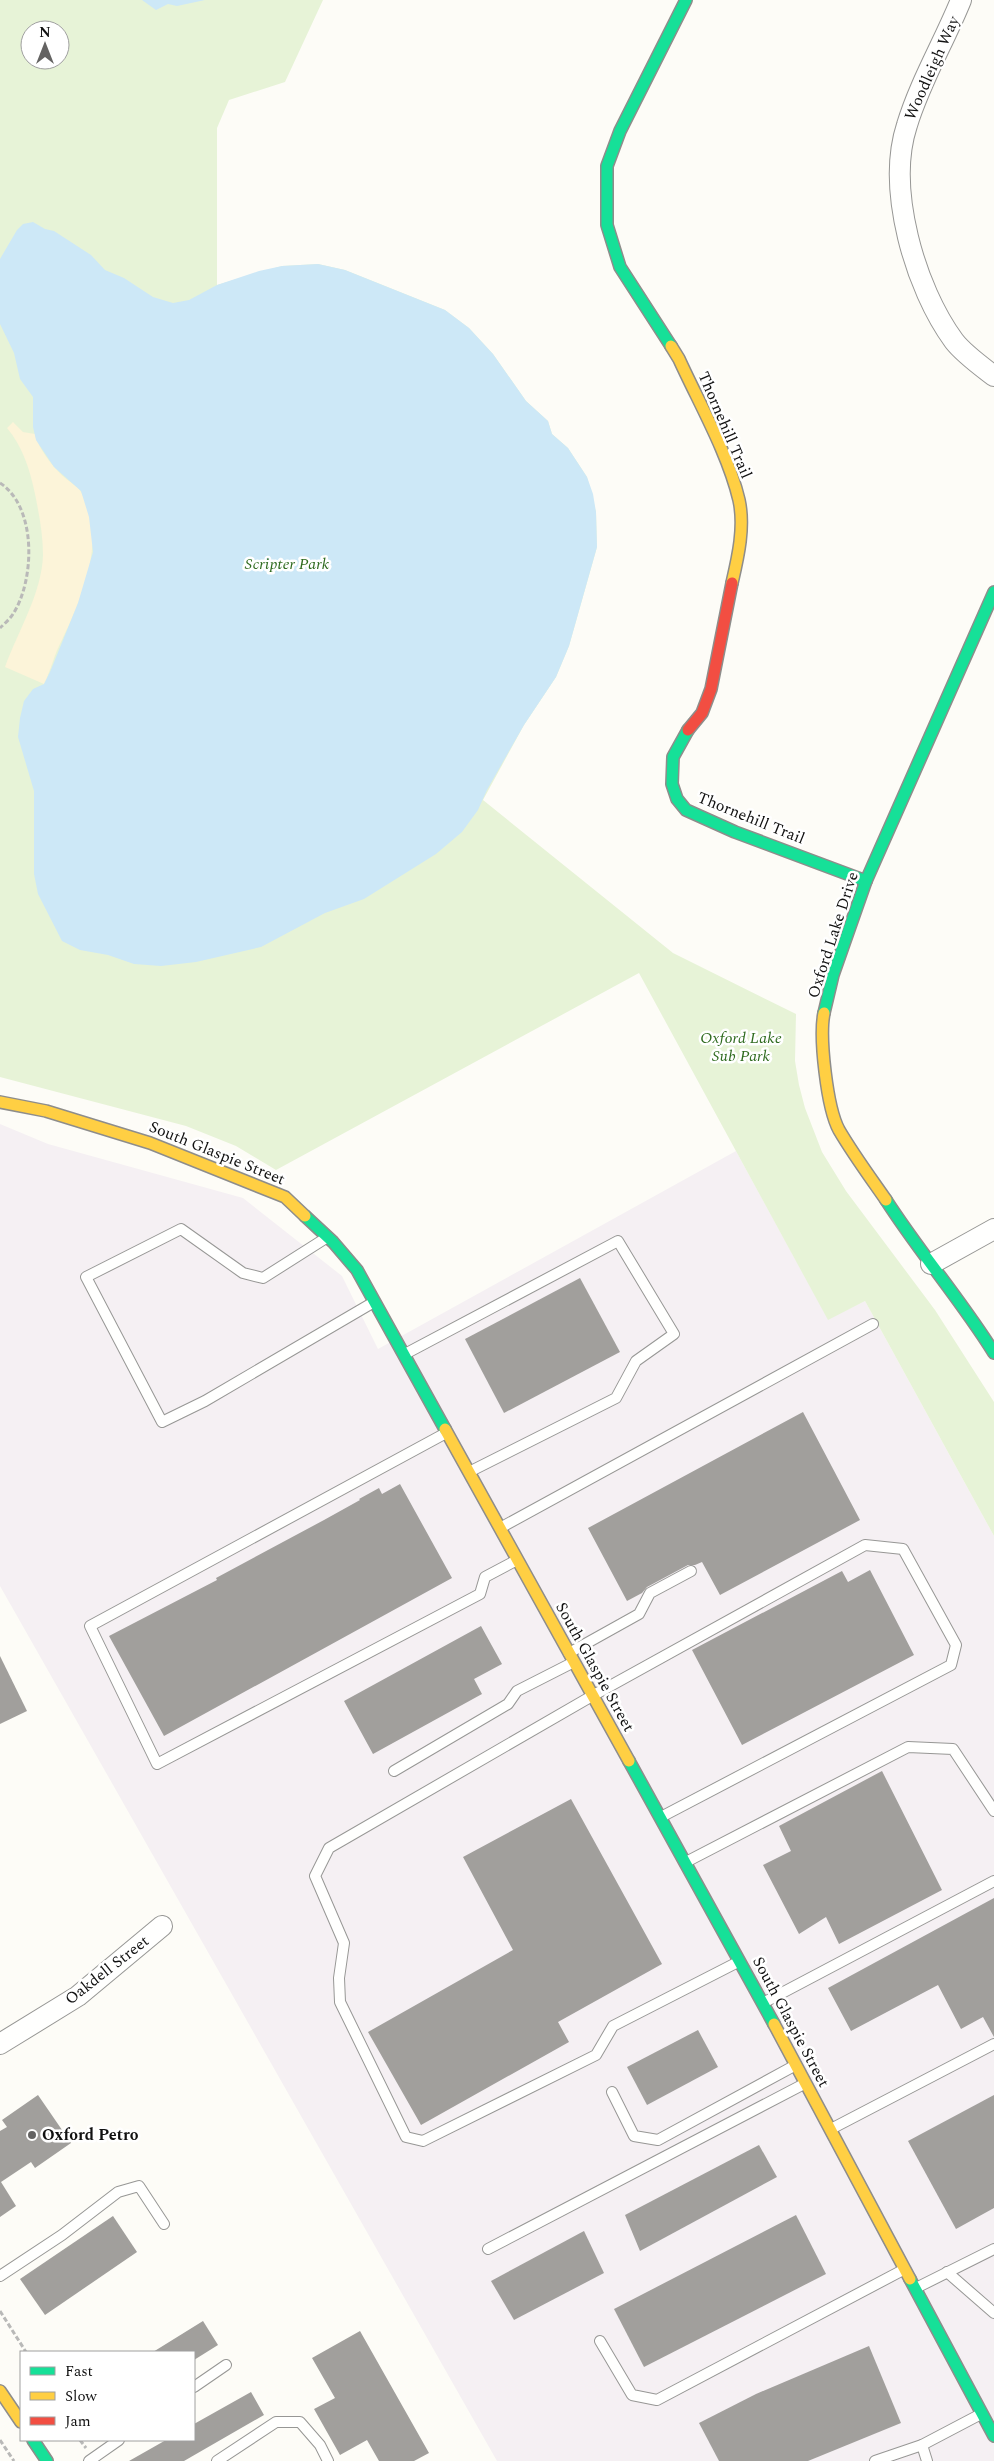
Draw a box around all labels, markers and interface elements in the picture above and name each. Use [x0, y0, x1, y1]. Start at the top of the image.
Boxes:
street label: Woodleigh Way [898, 11, 966, 124]
north arrow [20, 20, 70, 70]
text: N [39, 22, 51, 43]
street label: Thornehill Trail [692, 368, 758, 482]
park label: Scripter Park [245, 552, 330, 576]
street label: Thornehill Trail [694, 785, 808, 851]
street label: Oxford Lake Drive [801, 869, 865, 1001]
park label: Oxford Lake Sub Park [700, 1026, 782, 1068]
street label: South Glaspie Street [145, 1115, 289, 1191]
street label: South Glaspie Street [549, 1598, 641, 1736]
street label: Oakdell Street [60, 1929, 155, 2011]
street label: South Glaspie Street [746, 1952, 836, 2092]
place label: Oxford Petro [42, 2123, 139, 2147]
marker: Oxford Petro [26, 2129, 38, 2141]
legend [20, 2351, 195, 2441]
text: Fast [65, 2360, 93, 2383]
text: Slow [65, 2385, 97, 2408]
text: Jam [65, 2410, 91, 2433]

